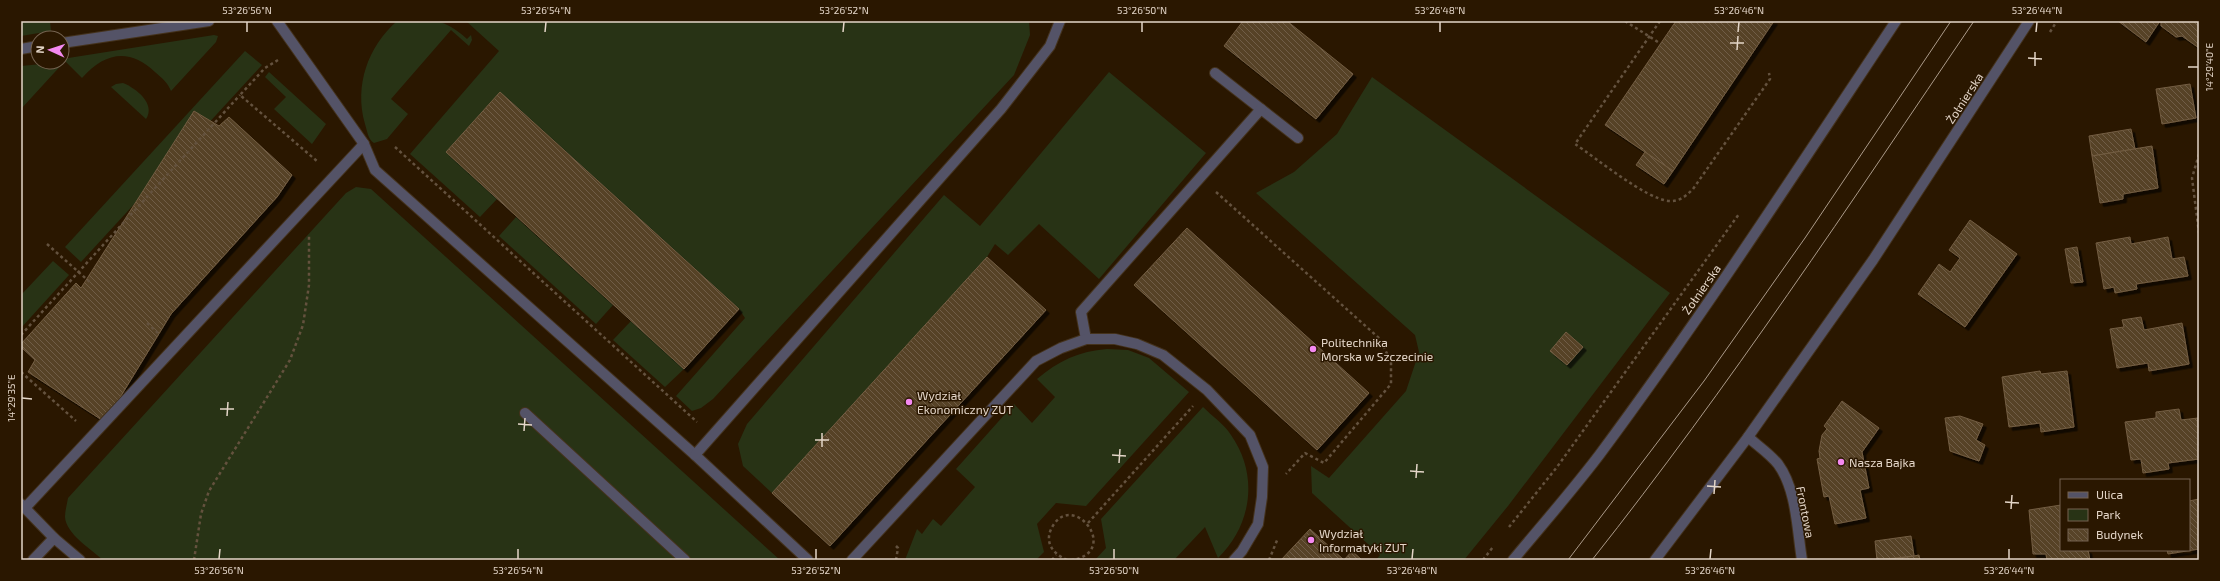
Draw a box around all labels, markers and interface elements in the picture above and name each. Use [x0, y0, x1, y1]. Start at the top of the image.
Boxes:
text: 53°26'56"N [222, 4, 272, 16]
text: 53°26'54"N [521, 4, 571, 16]
text: 53°26'52"N [819, 4, 869, 16]
text: 53°26'50"N [1117, 4, 1167, 16]
text: 53°26'48"N [1415, 4, 1465, 16]
text: 53°26'46"N [1714, 4, 1764, 16]
text: 53°26'44"N [2012, 4, 2062, 16]
north arrow [30, 30, 70, 70]
text: 14°29'40"E [2203, 42, 2215, 91]
text: N [33, 45, 46, 54]
street label: Żołnierska [1942, 70, 1986, 126]
street label: Żołnierska [1679, 261, 1723, 317]
place label: Politechnika Morska w Szczecinie [1321, 335, 1433, 363]
marker: Politechnika Morska w Szczecinie [1308, 344, 1318, 354]
text: 14°29'35"E [5, 374, 17, 422]
place label: Wydział Ekonomiczny ZUT [917, 388, 1013, 416]
marker: Wydział Ekonomiczny ZUT [904, 397, 914, 407]
place label: Nasza Bajka [1849, 455, 1915, 470]
marker: Nasza Bajka [1836, 457, 1846, 467]
legend [2060, 479, 2190, 551]
street label: Frontowa [1794, 485, 1818, 539]
text: Ulica [2096, 487, 2123, 501]
text: Park [2096, 507, 2121, 521]
place label: Wydział Informatyki ZUT [1319, 526, 1407, 554]
text: Budynek [2096, 527, 2143, 541]
marker: Wydział Informatyki ZUT [1306, 535, 1316, 545]
text: 53°26'56"N [194, 564, 244, 576]
text: 53°26'54"N [493, 564, 543, 576]
text: 53°26'52"N [791, 564, 841, 576]
text: 53°26'50"N [1089, 564, 1139, 576]
text: 53°26'48"N [1387, 564, 1437, 576]
text: 53°26'46"N [1685, 564, 1735, 576]
text: 53°26'44"N [1984, 564, 2034, 576]

